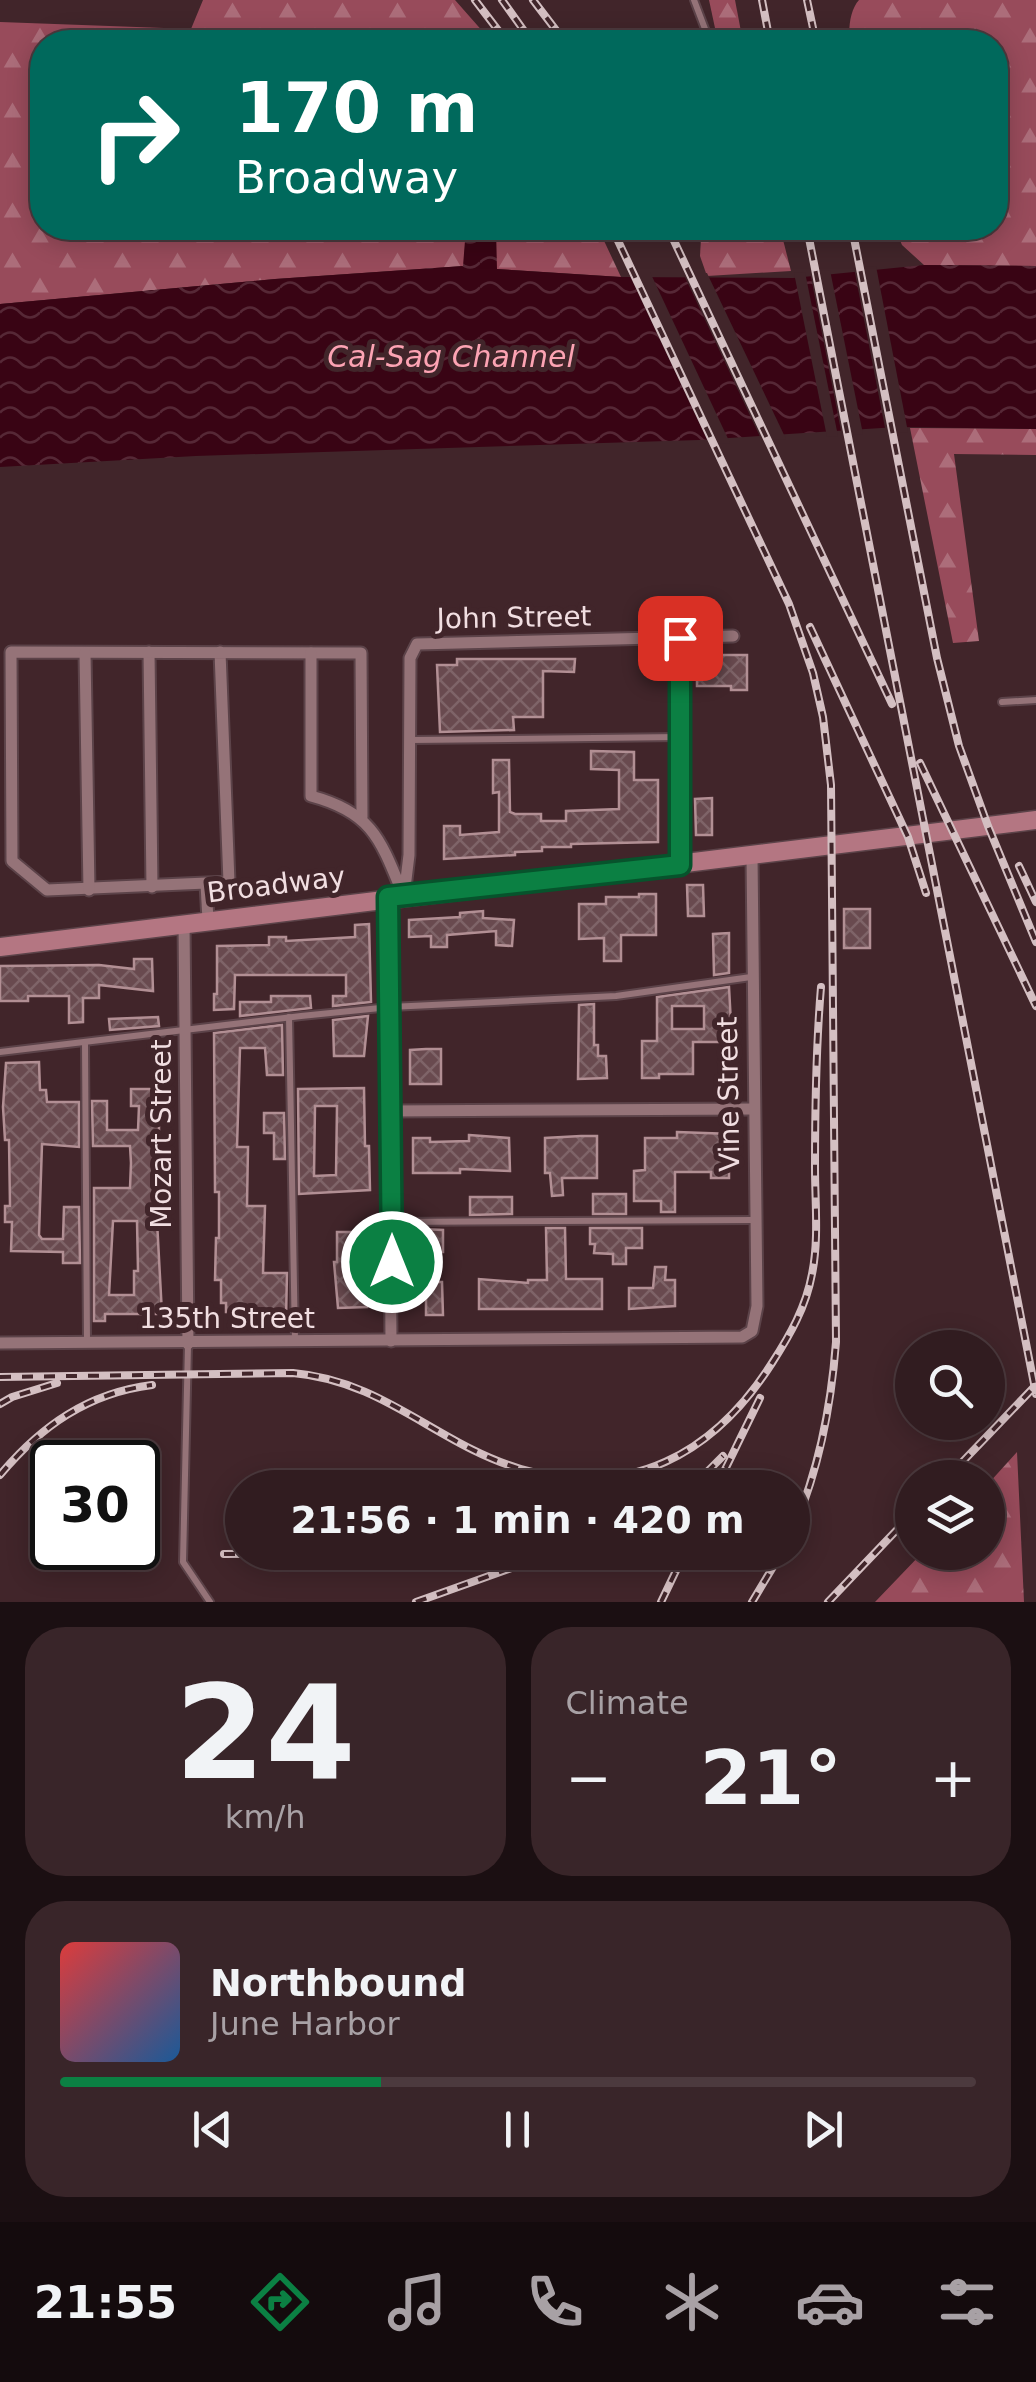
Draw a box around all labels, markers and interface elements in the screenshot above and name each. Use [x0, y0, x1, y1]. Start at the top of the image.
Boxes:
text: 170 m [235, 67, 478, 149]
icon: right [70, 70, 200, 200]
text: Broadway [235, 151, 458, 204]
water label: Cal-Sag Channel [327, 339, 575, 374]
pin [638, 596, 723, 681]
street label: John Street [434, 600, 592, 635]
icon: arrive [653, 611, 708, 666]
street label: Broadway [205, 860, 347, 909]
street label: Vine Street [711, 1016, 746, 1172]
street label: Mozart Street [145, 1039, 178, 1229]
position arrow [340, 1210, 444, 1314]
street label: 135th Street [139, 1302, 315, 1335]
map controls [895, 1330, 1005, 1570]
button: search [895, 1330, 1005, 1440]
speed limit sign: 30 [30, 1440, 160, 1570]
button: layers [895, 1460, 1005, 1570]
text: 21:56 · 1 min · 420 m [290, 1498, 745, 1542]
text: 24 [175, 1657, 356, 1809]
text: Climate [566, 1684, 689, 1722]
text: 21° [700, 1734, 842, 1822]
text: − [566, 1746, 612, 1810]
text: + [930, 1746, 976, 1810]
text: km/h [225, 1798, 306, 1836]
text: Northbound [210, 1961, 466, 2005]
text: June Harbor [210, 2005, 400, 2043]
icon: previous [185, 2102, 240, 2157]
icon: pause [490, 2102, 545, 2157]
icon: next [796, 2102, 851, 2157]
icon: directions [245, 2267, 315, 2337]
icon: music [382, 2267, 452, 2337]
icon: phone [520, 2267, 590, 2337]
icon: climate [657, 2267, 727, 2337]
icon: car [795, 2267, 865, 2337]
icon: filters [932, 2267, 1002, 2337]
text: 21:55 [34, 2276, 177, 2329]

